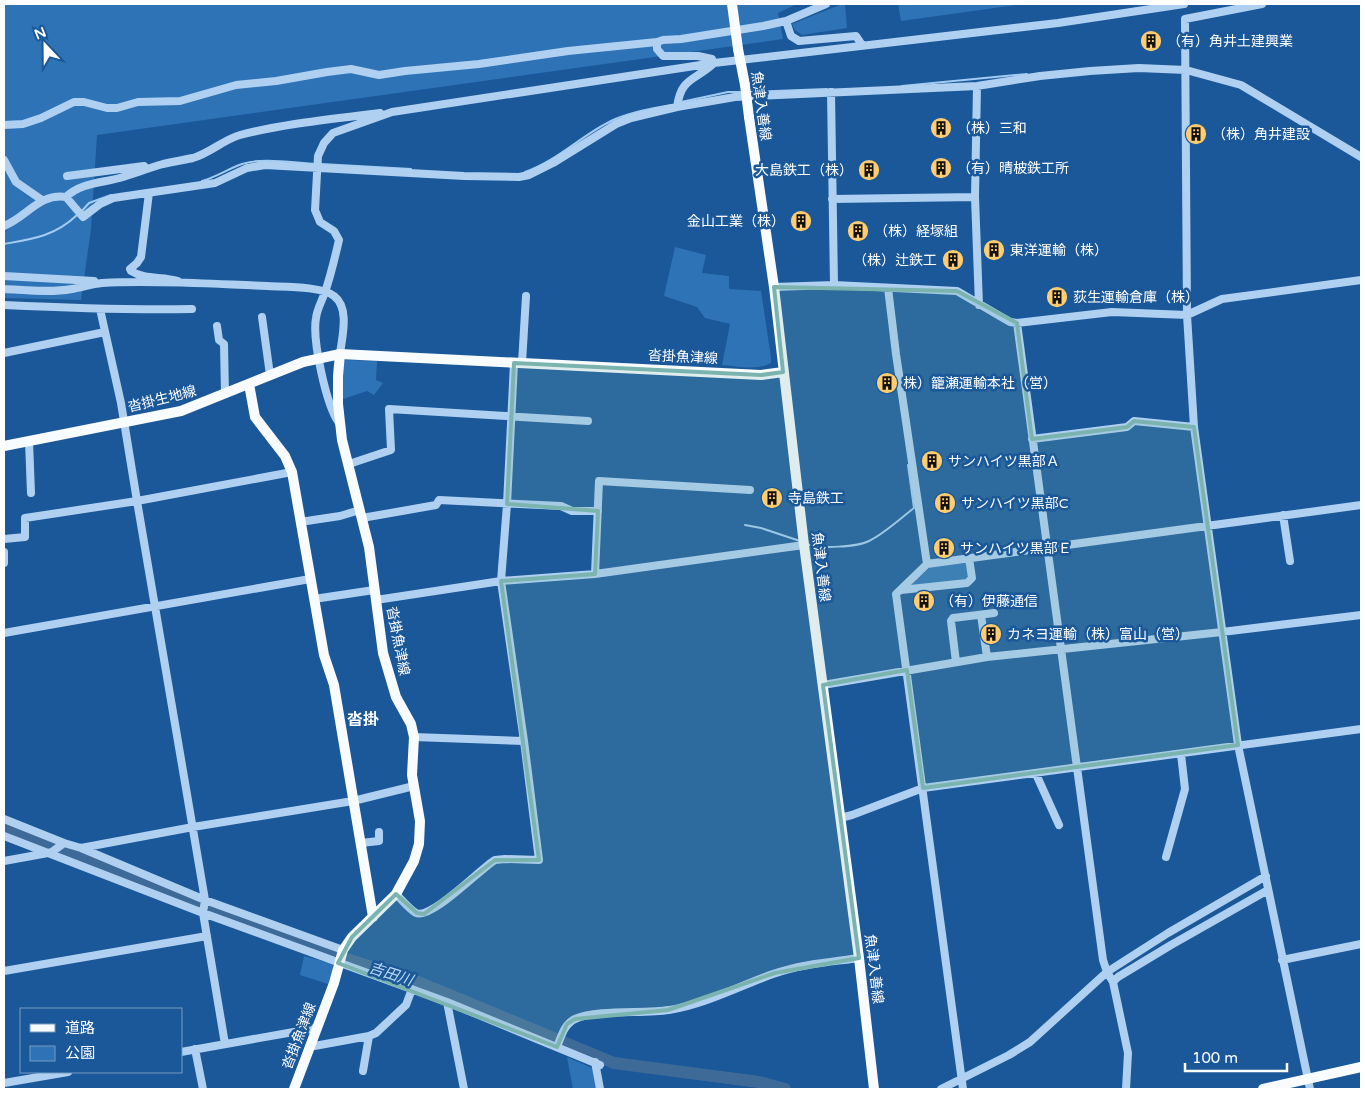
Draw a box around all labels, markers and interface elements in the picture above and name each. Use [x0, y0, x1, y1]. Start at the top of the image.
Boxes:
north arrow [20, 20, 70, 70]
text: N [32, 23, 49, 43]
building icon: （有）角井土建興業 [1139, 29, 1163, 53]
place label: （有）角井土建興業 [1167, 33, 1293, 50]
street label: 魚津入善線 [748, 70, 774, 142]
building icon: （株）三和 [929, 116, 953, 140]
place label: （株）三和 [957, 120, 1027, 137]
building icon: （株）角井建設 [1184, 122, 1208, 146]
place label: （株）角井建設 [1212, 126, 1310, 143]
building icon: （有）晴柀鉄工所 [929, 156, 953, 180]
building icon: 大島鉄工（株） [857, 158, 881, 182]
place label: （有）晴柀鉄工所 [957, 160, 1069, 177]
place label: 大島鉄工（株） [755, 162, 853, 179]
building icon: 金山工業（株） [789, 209, 813, 233]
place label: 金山工業（株） [687, 213, 785, 230]
building icon: （株）経塚組 [846, 219, 870, 243]
place label: （株）経塚組 [874, 223, 958, 240]
building icon: 東洋運輸（株） [982, 238, 1006, 262]
place label: 東洋運輸（株） [1010, 242, 1108, 259]
building icon: （株）辻鉄工 [941, 248, 965, 272]
place label: （株）辻鉄工 [853, 252, 937, 269]
building icon: 荻生運輸倉庫（株） [1045, 285, 1069, 309]
place label: 荻生運輸倉庫（株） [1073, 289, 1199, 306]
street label: 沓掛魚津線 [648, 347, 718, 367]
building icon: 株）籠瀬運輸本社（営） [875, 371, 899, 395]
place label: 株）籠瀬運輸本社（営） [903, 375, 1057, 392]
street label: 沓掛生地線 [126, 382, 198, 416]
building icon: サンハイツ黒部Ａ [920, 449, 944, 473]
place label: サンハイツ黒部Ａ [948, 453, 1060, 470]
building icon: 寺島鉄工 [760, 486, 784, 510]
place label: 寺島鉄工 [788, 490, 844, 507]
building icon: サンハイツ黒部C [933, 491, 957, 515]
place label: サンハイツ黒部C [961, 495, 1069, 512]
street label: 魚津入善線 [808, 531, 834, 603]
building icon: サンハイツ黒部Ｅ [932, 536, 956, 560]
place label: サンハイツ黒部Ｅ [960, 540, 1072, 557]
building icon: （有）伊藤通信 [912, 589, 936, 613]
place label: （有）伊藤通信 [940, 593, 1038, 610]
street label: 沓掛魚津線 [383, 605, 413, 677]
building icon: カネヨ運輸（株）富山（営） [979, 622, 1003, 646]
place label: カネヨ運輸（株）富山（営） [1007, 626, 1189, 643]
district label: 沓掛 [347, 710, 379, 730]
street label: 魚津入善線 [861, 933, 887, 1005]
water label: 吉田川 [367, 958, 417, 990]
street label: 沓掛魚津線 [279, 1000, 319, 1072]
legend [20, 1008, 182, 1073]
text: 道路 [65, 1019, 95, 1037]
scale bar [1185, 1040, 1288, 1072]
text: 公園 [65, 1044, 95, 1062]
text: 100 m [1192, 1049, 1238, 1067]

